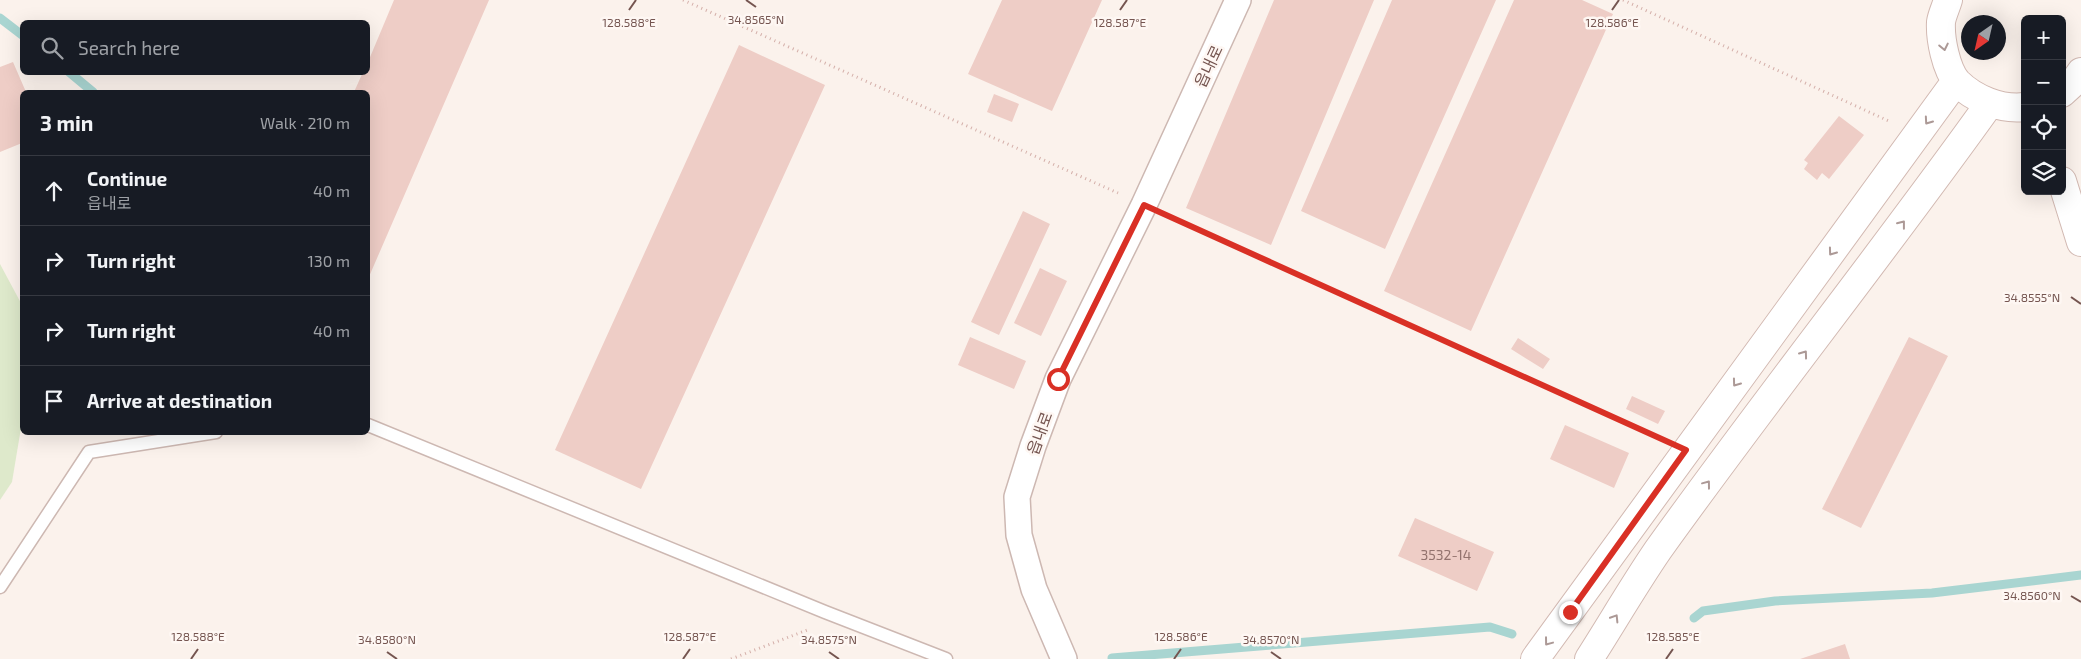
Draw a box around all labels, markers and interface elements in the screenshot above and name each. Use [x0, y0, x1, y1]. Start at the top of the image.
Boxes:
text: 34.8565°N [728, 12, 784, 26]
text: 128.588°E [602, 15, 656, 29]
text: 128.587°E [1094, 15, 1147, 29]
text: 128.586°E [1585, 15, 1639, 29]
north arrow [1961, 15, 2006, 60]
map controls [2021, 15, 2066, 195]
button: + [2021, 15, 2066, 60]
search box [20, 20, 370, 75]
icon: search [38, 34, 66, 62]
text: Search here [78, 36, 180, 59]
street label: 읍내로 [1190, 42, 1226, 90]
one-way arrow [1938, 43, 1948, 52]
button: − [2021, 60, 2066, 105]
button: locate [2021, 105, 2066, 150]
text: 3 min [40, 110, 93, 135]
text: Walk · 210 m [260, 113, 350, 132]
one-way arrow [1925, 115, 1934, 124]
button: layers [2021, 150, 2066, 195]
text: Continue [87, 167, 167, 190]
icon: ahead [40, 177, 68, 205]
text: 40 m [313, 181, 350, 200]
text: 읍내로 [87, 193, 131, 212]
one-way arrow [1896, 220, 1905, 230]
one-way arrow [1829, 246, 1838, 256]
icon: right [40, 247, 68, 275]
text: Turn right [87, 249, 175, 272]
text: 130 m [308, 251, 350, 270]
text: 34.8555°N [2004, 290, 2060, 304]
icon: right [40, 317, 68, 345]
text: Turn right [87, 319, 175, 342]
text: 40 m [313, 321, 350, 340]
one-way arrow [1798, 350, 1807, 360]
route start [1047, 368, 1070, 391]
one-way arrow [1733, 377, 1742, 387]
icon: arrive [40, 387, 68, 415]
text: Arrive at destination [87, 389, 272, 412]
street label: 읍내로 [1023, 409, 1056, 457]
one-way arrow [1702, 481, 1710, 490]
house number: 3532-14 [1421, 546, 1471, 563]
text: 34.8560°N [2003, 588, 2061, 602]
route end [1559, 601, 1582, 624]
one-way arrow [1609, 614, 1619, 623]
text: 128.588°E [171, 629, 225, 643]
text: 128.587°E [664, 629, 717, 643]
text: 128.586°E [1154, 629, 1208, 643]
text: 128.585°E [1647, 629, 1700, 643]
text: 34.8580°N [358, 632, 416, 646]
text: 34.8575°N [801, 632, 857, 646]
text: 34.8570°N [1243, 632, 1299, 646]
one-way arrow [1545, 636, 1554, 646]

